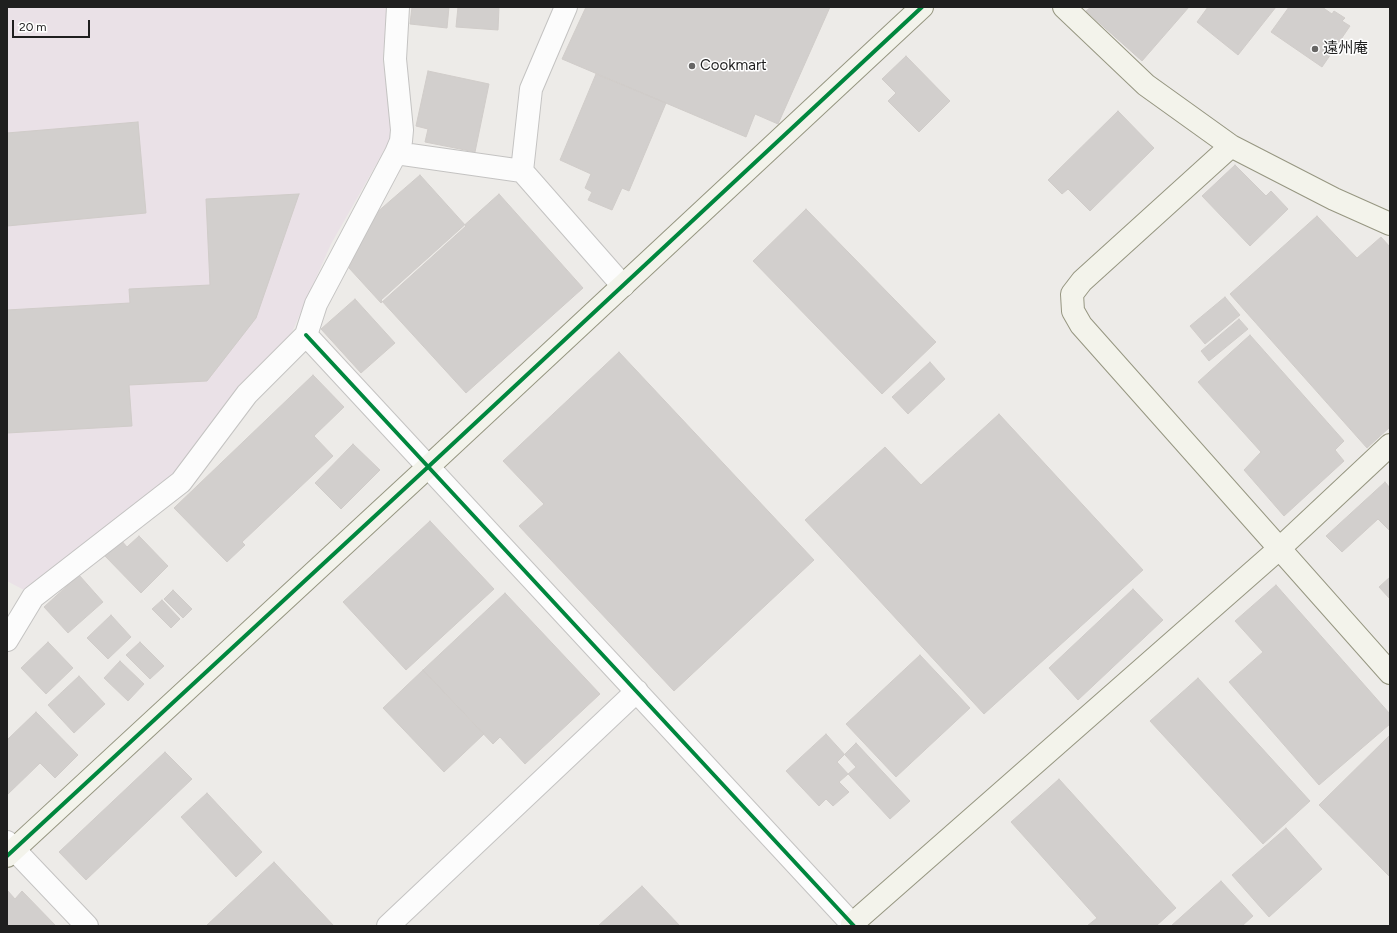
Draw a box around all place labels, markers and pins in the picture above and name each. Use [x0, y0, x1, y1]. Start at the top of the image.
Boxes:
place label: 遠州庵 [1323, 40, 1368, 58]
marker: 遠州庵 [1310, 44, 1320, 54]
place label: Cookmart [700, 57, 767, 75]
marker: Cookmart [687, 61, 697, 71]

